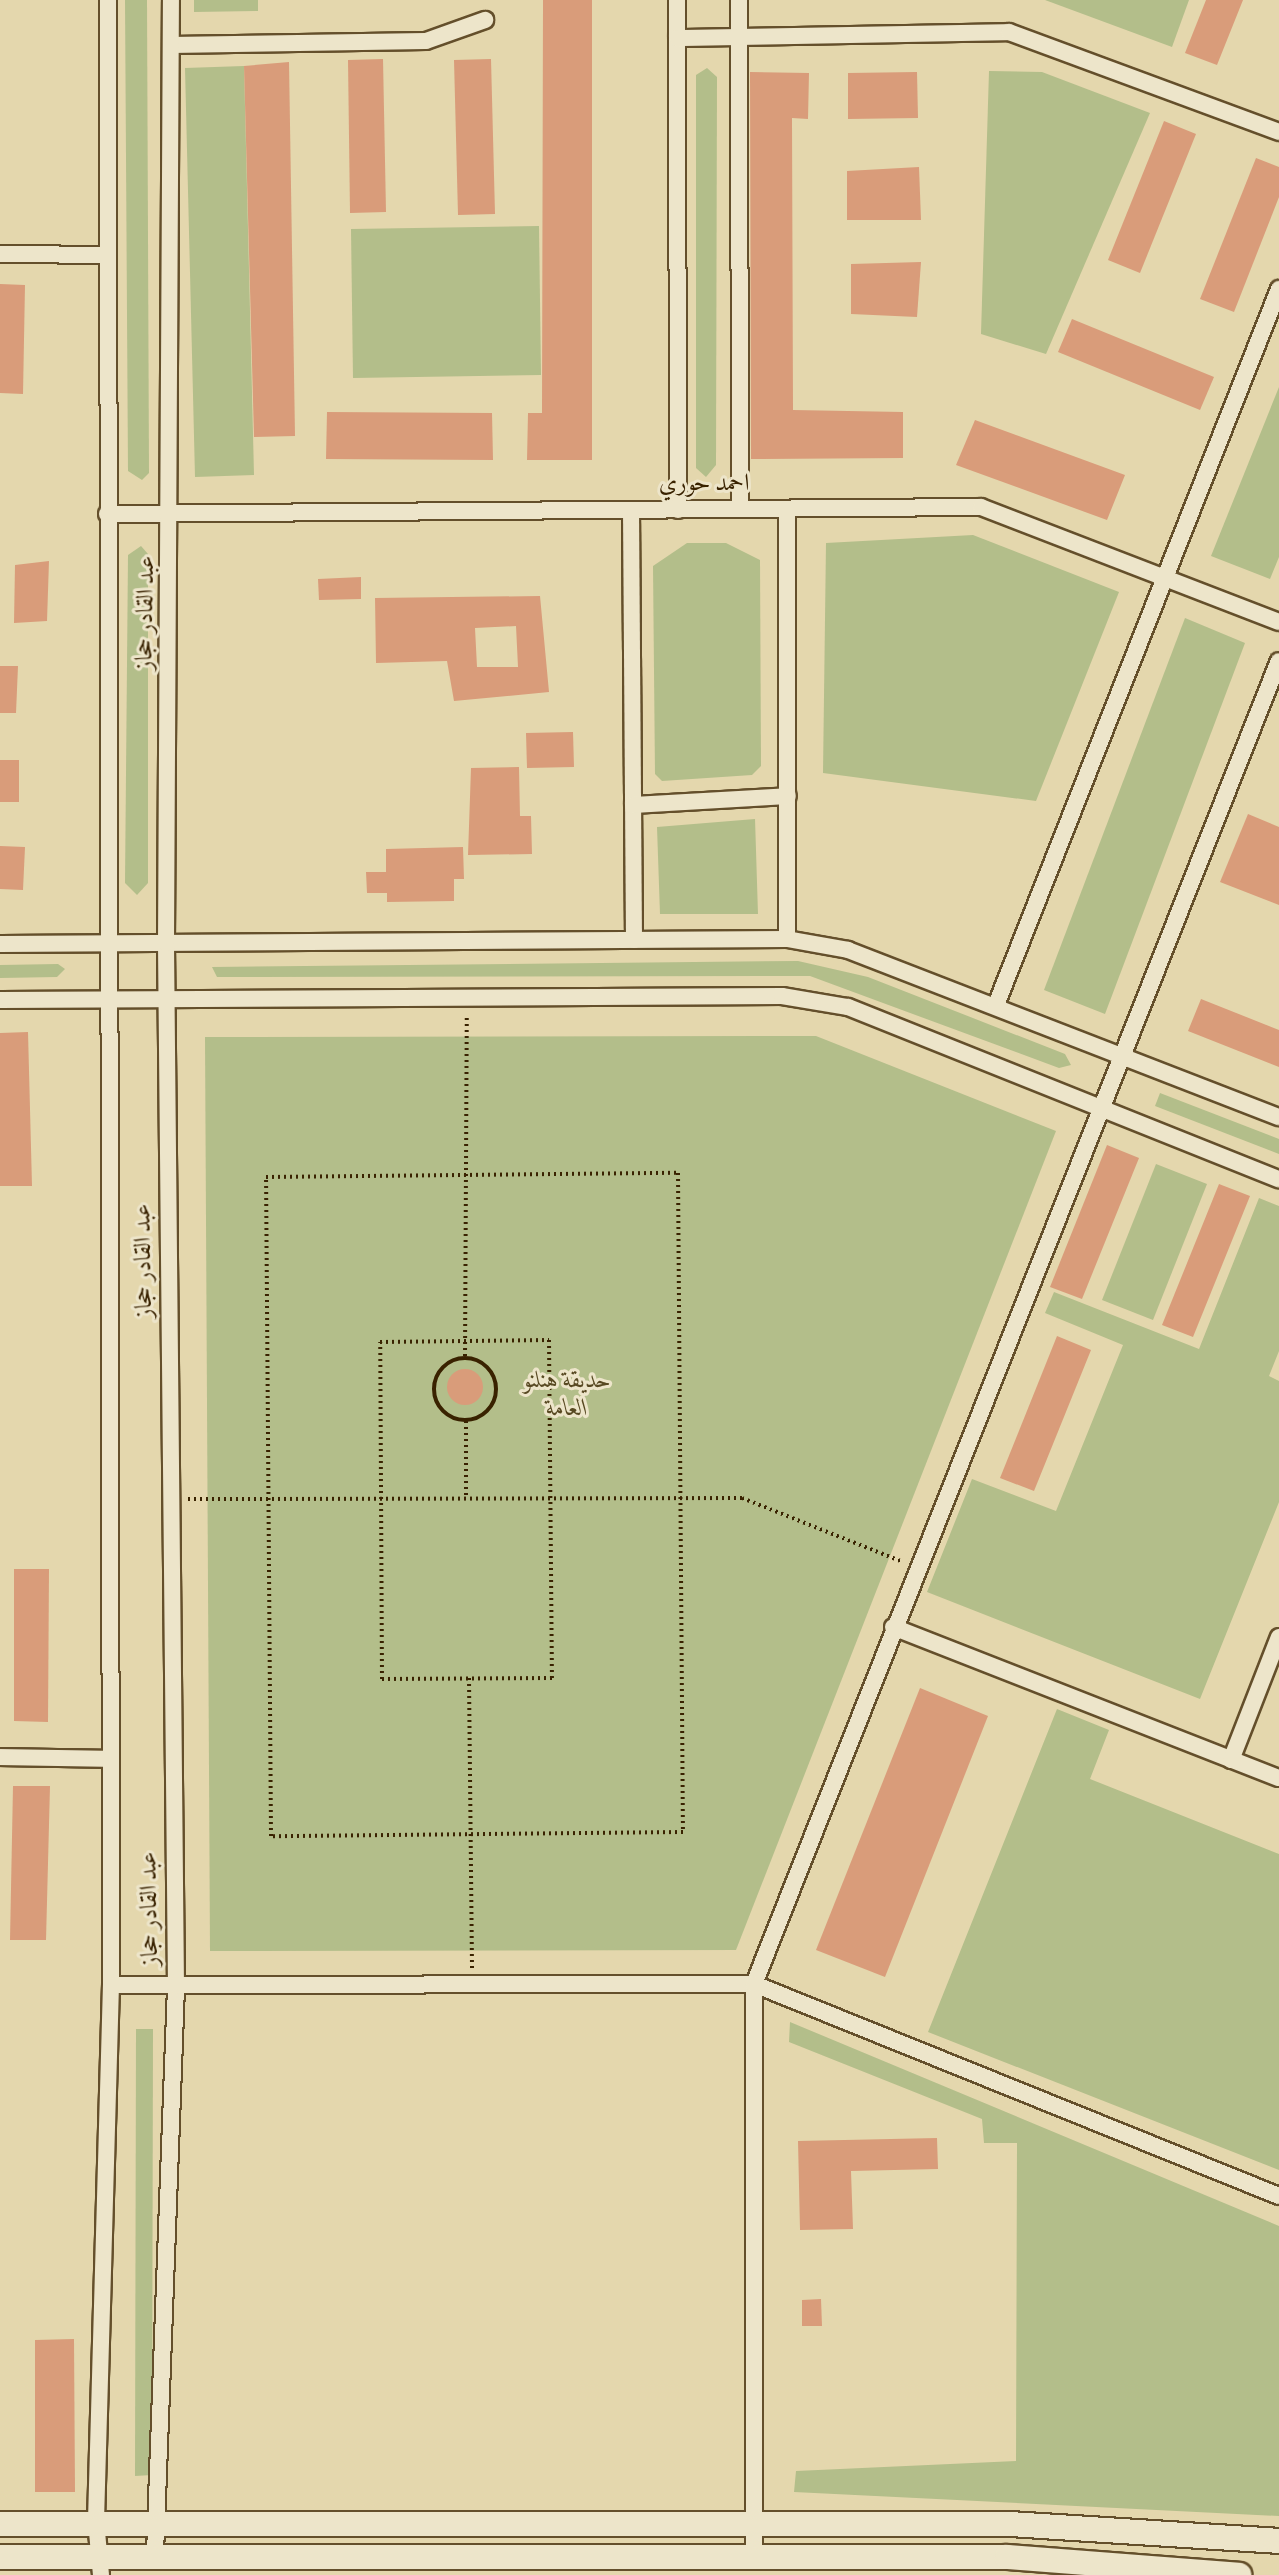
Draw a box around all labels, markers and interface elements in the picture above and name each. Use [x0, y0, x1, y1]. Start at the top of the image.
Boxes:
street label: احمد حوري [659, 471, 749, 499]
street label: عبد القادر حجاز [132, 555, 162, 671]
street label: عبد القادر حجاز [130, 1203, 160, 1319]
park label: حديقة هنلنو العامة [523, 1368, 611, 1424]
street label: عبد القادر حجاز [136, 1851, 166, 1967]

